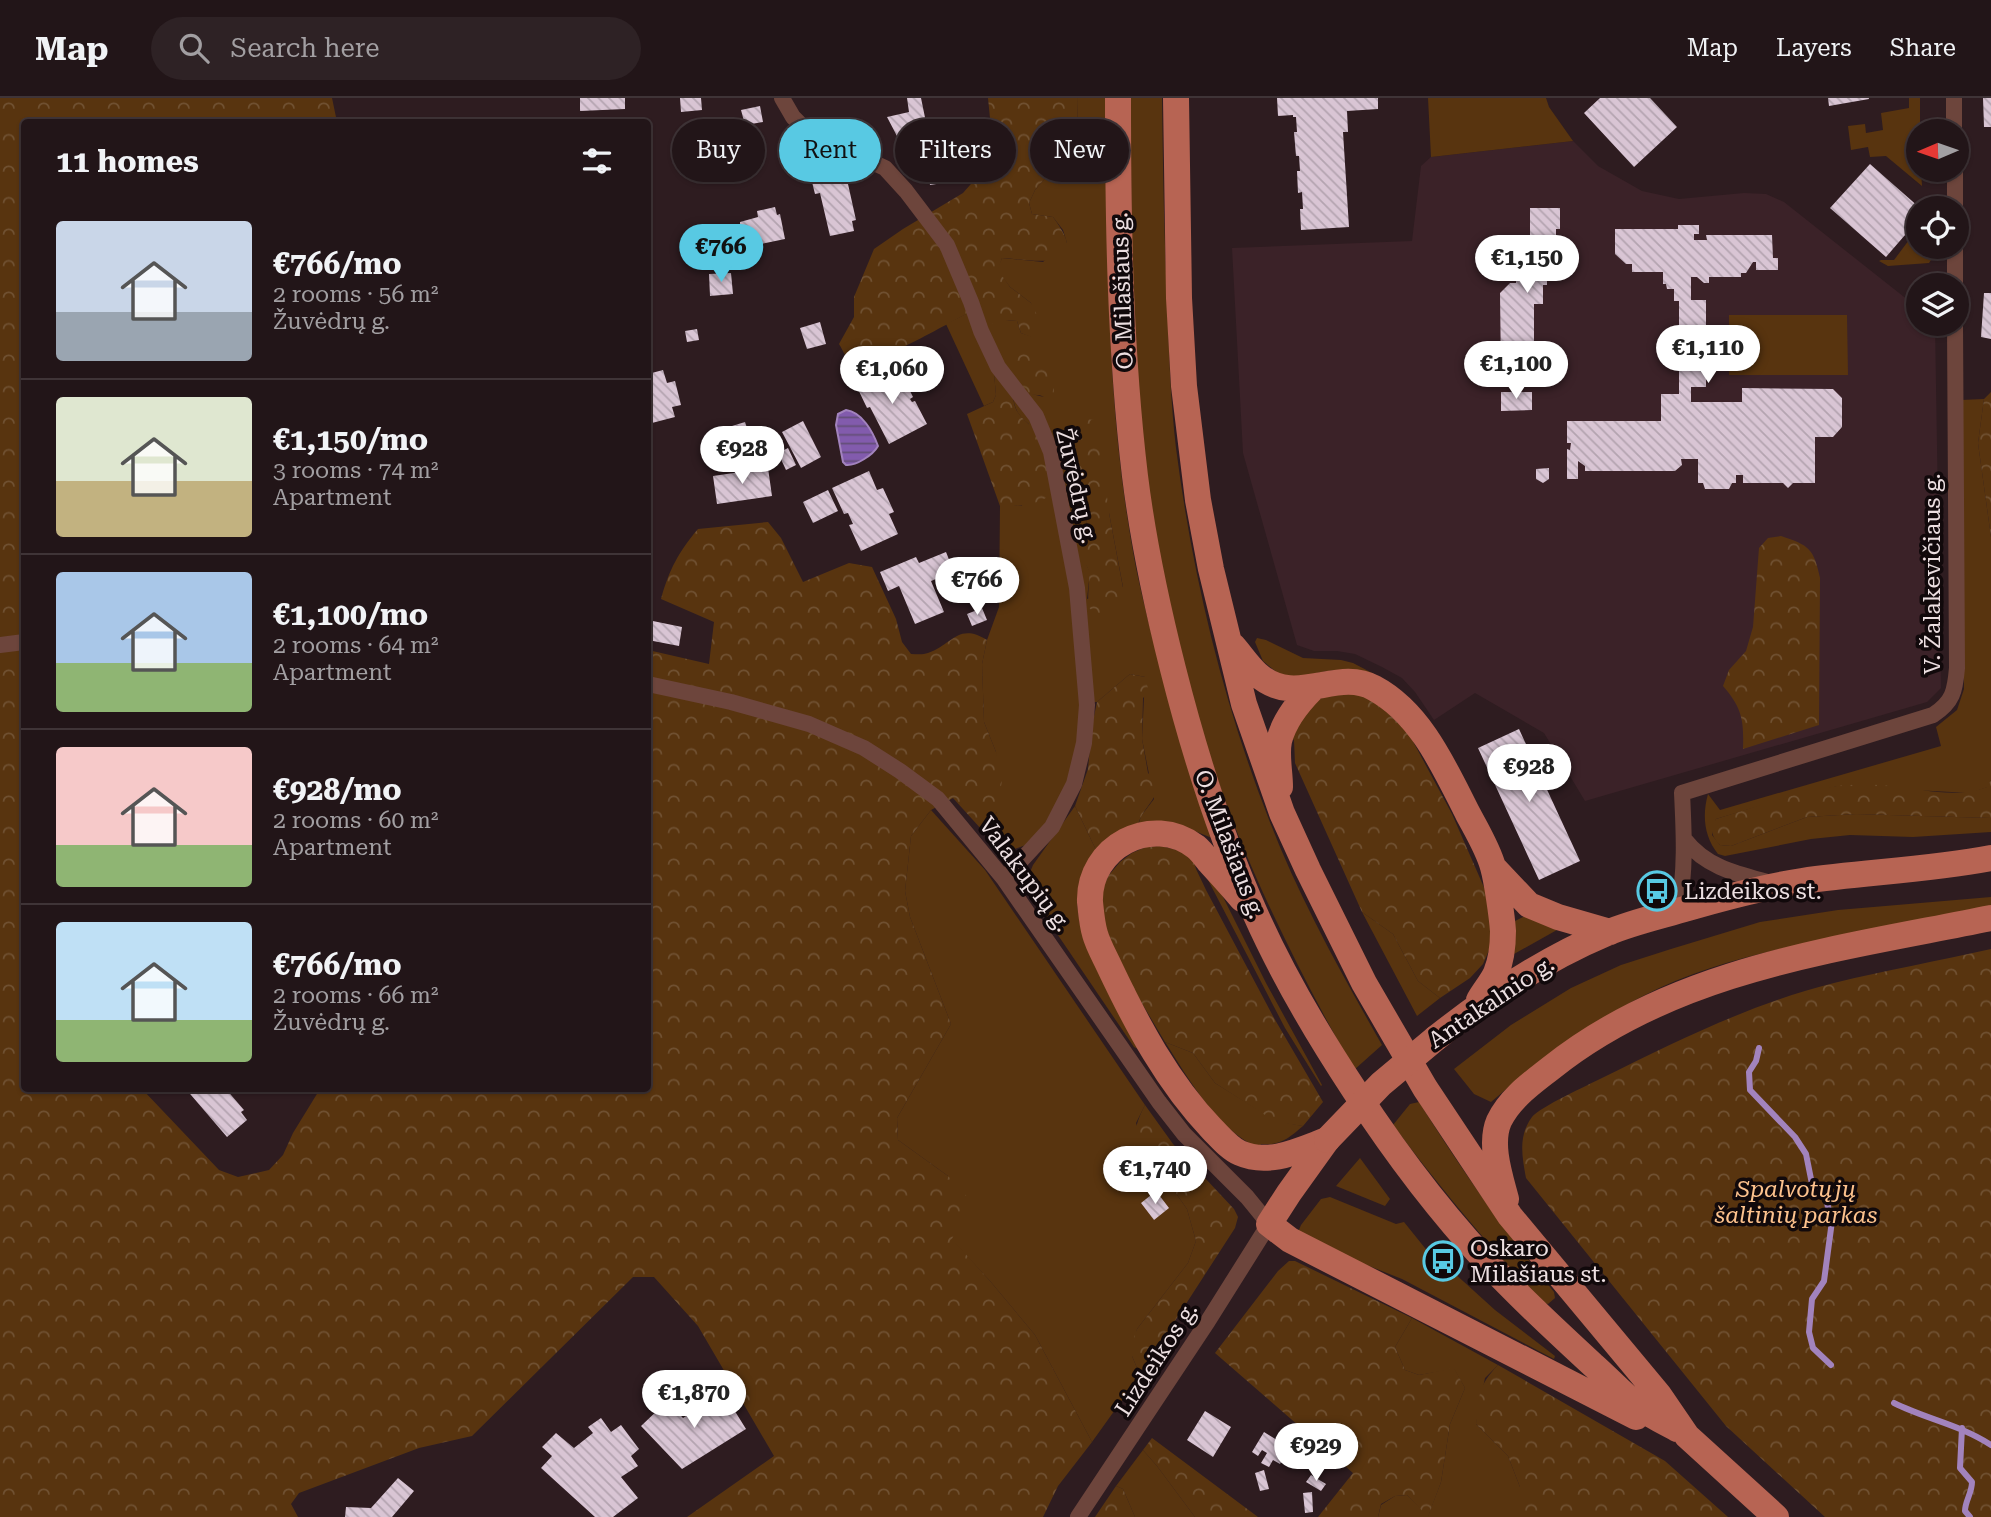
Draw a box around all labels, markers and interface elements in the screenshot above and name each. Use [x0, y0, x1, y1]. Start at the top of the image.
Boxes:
search box [151, 17, 641, 80]
text: Map [35, 29, 109, 68]
icon: search [175, 29, 213, 67]
text: Search here [231, 33, 380, 63]
text: Map [1687, 34, 1738, 62]
text: Layers [1776, 34, 1852, 62]
text: Share [1890, 34, 1956, 62]
chip: Buy [672, 119, 765, 182]
chip: Rent [779, 119, 881, 182]
chip: Filters [895, 119, 1016, 182]
chip: New [1030, 119, 1129, 182]
north arrow [1906, 119, 1969, 182]
map controls [1906, 119, 1969, 336]
icon: filters [578, 142, 616, 180]
text: 11 homes [56, 144, 199, 179]
button: locate [1906, 196, 1969, 259]
street label: O. Milašiaus g. [1106, 212, 1139, 370]
pin: €766 [680, 225, 762, 284]
text: €766 [695, 233, 747, 260]
pin: €1,150 [1470, 236, 1584, 295]
text: €1,150 [1491, 244, 1563, 271]
text: €766/mo [273, 246, 402, 281]
icon: home [112, 249, 196, 333]
button: layers [1906, 273, 1969, 336]
text: 2 rooms · 56 m² [273, 281, 439, 308]
text: Žuvėdrų g. [273, 308, 390, 335]
pin: €1,110 [1651, 326, 1765, 385]
text: €1,110 [1672, 334, 1744, 361]
pin: €1,100 [1459, 342, 1573, 401]
pin: €1,060 [835, 346, 949, 406]
text: €1,100 [1480, 350, 1552, 377]
text: €1,060 [856, 355, 928, 382]
text: €1,150/mo [273, 422, 428, 457]
icon: home [112, 425, 196, 509]
pin: €928 [701, 426, 783, 486]
street label: Žuvėdrų g. [1050, 426, 1103, 546]
text: €928 [716, 435, 768, 462]
text: 3 rooms · 74 m² [273, 457, 439, 484]
street label: V. Žalakevičiaus g. [1919, 473, 1946, 675]
text: Apartment [273, 484, 392, 511]
pin: €766 [936, 558, 1018, 617]
text: €766 [951, 566, 1003, 593]
text: €1,100/mo [273, 597, 428, 632]
icon: home [112, 600, 196, 684]
text: 2 rooms · 64 m² [273, 632, 439, 659]
text: Apartment [273, 659, 392, 686]
pin: €928 [1488, 744, 1570, 804]
text: €928 [1503, 753, 1555, 780]
street label: O. Milašiaus g. [1189, 766, 1270, 922]
text: €928/mo [273, 772, 402, 807]
icon: home [112, 775, 196, 859]
text: 2 rooms · 60 m² [273, 807, 439, 834]
street label: Valakupių g. [973, 812, 1076, 937]
text: Apartment [273, 834, 392, 861]
bus stop icon: Lizdeikos st. [1636, 870, 1678, 912]
place label: Lizdeikos st. [1684, 878, 1822, 905]
text: €766/mo [273, 947, 402, 982]
icon: home [112, 950, 196, 1034]
street label: Antakalnio g. [1423, 951, 1559, 1054]
text: 2 rooms · 66 m² [273, 982, 439, 1009]
text: Žuvėdrų g. [273, 1009, 390, 1036]
pin: €1,740 [1098, 1146, 1212, 1206]
text: €1,740 [1119, 1155, 1191, 1182]
park label: Spalvotųjų šaltinių parkas [1714, 1176, 1878, 1229]
place label: Oskaro Milašiaus st. [1470, 1235, 1606, 1288]
bus stop icon: Oskaro Milašiaus st. [1422, 1240, 1464, 1282]
street label: Lizdeikos g. [1110, 1297, 1203, 1421]
pin: €1,870 [637, 1370, 751, 1430]
text: €1,870 [658, 1379, 730, 1406]
pin: €929 [1275, 1424, 1357, 1483]
text: €929 [1290, 1432, 1342, 1459]

